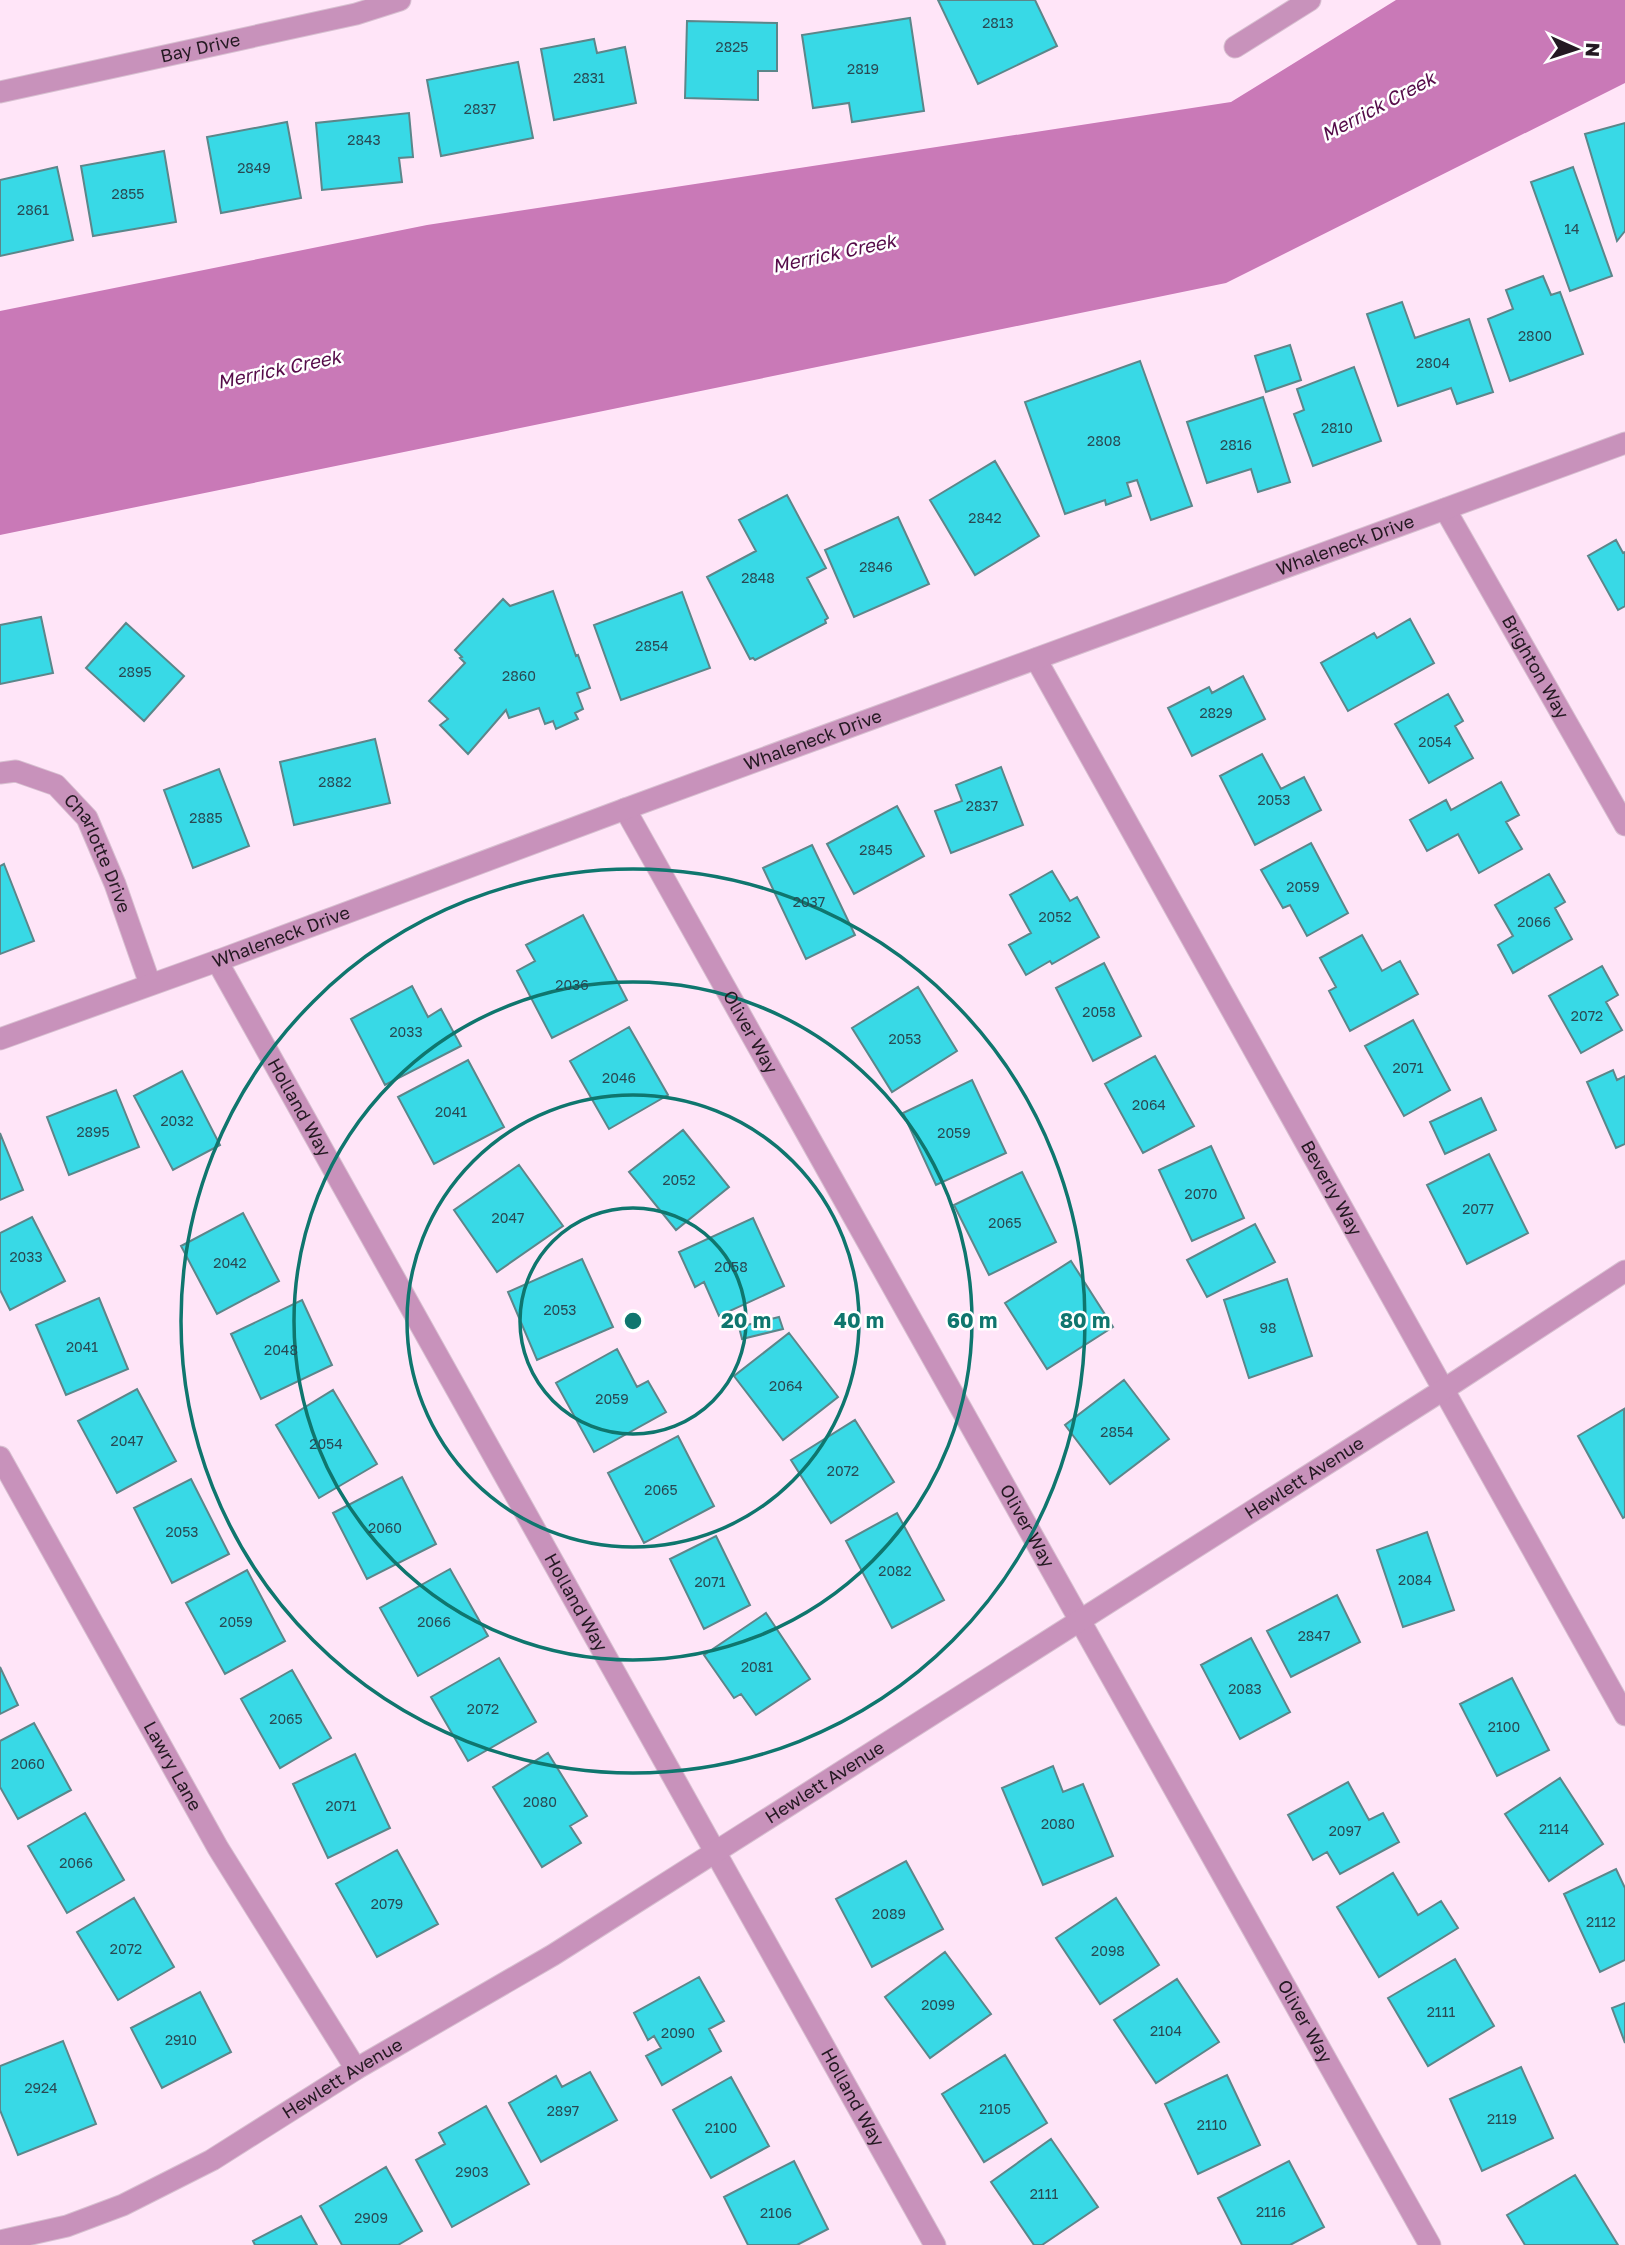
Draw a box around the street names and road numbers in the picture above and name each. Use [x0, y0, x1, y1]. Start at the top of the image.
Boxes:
street label: Bay Drive [158, 28, 242, 67]
street label: Whaleneck Drive [1273, 509, 1417, 580]
street label: Brighton Way [1498, 611, 1574, 722]
street label: Whaleneck Drive [741, 704, 884, 775]
street label: Charlotte Drive [60, 789, 136, 916]
street label: Whaleneck Drive [209, 901, 353, 972]
street label: Oliver Way [719, 986, 783, 1077]
street label: Holland Way [264, 1054, 336, 1160]
street label: Beverly Way [1297, 1136, 1367, 1239]
street label: Hewlett Avenue [1240, 1431, 1367, 1523]
street label: Oliver Way [996, 1480, 1060, 1571]
street label: Holland Way [540, 1549, 613, 1655]
street label: Lawry Lane [139, 1717, 207, 1814]
street label: Hewlett Avenue [760, 1736, 888, 1828]
street label: Oliver Way [1273, 1975, 1338, 2067]
street label: Hewlett Avenue [278, 2033, 406, 2123]
street label: Holland Way [817, 2044, 890, 2150]

